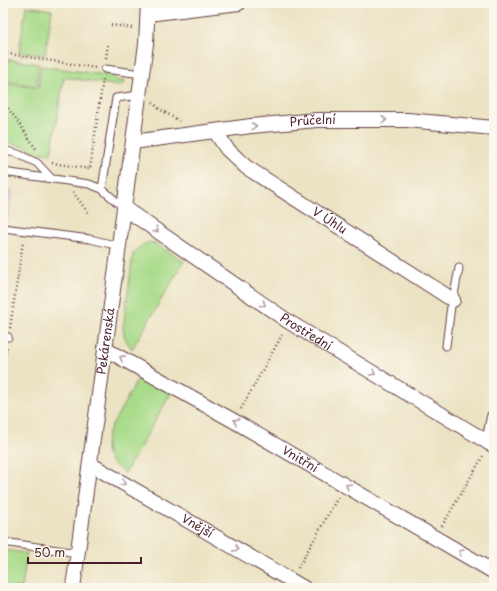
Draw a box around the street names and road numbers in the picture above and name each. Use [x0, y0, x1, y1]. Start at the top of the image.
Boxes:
street label: Průčelní [289, 110, 336, 130]
street label: V Úhlu [309, 202, 351, 238]
street label: Pekárenská [92, 306, 119, 376]
street label: Prostřední [276, 308, 336, 354]
street label: Vnitřní [279, 441, 322, 476]
street label: Vnější [179, 509, 217, 542]

